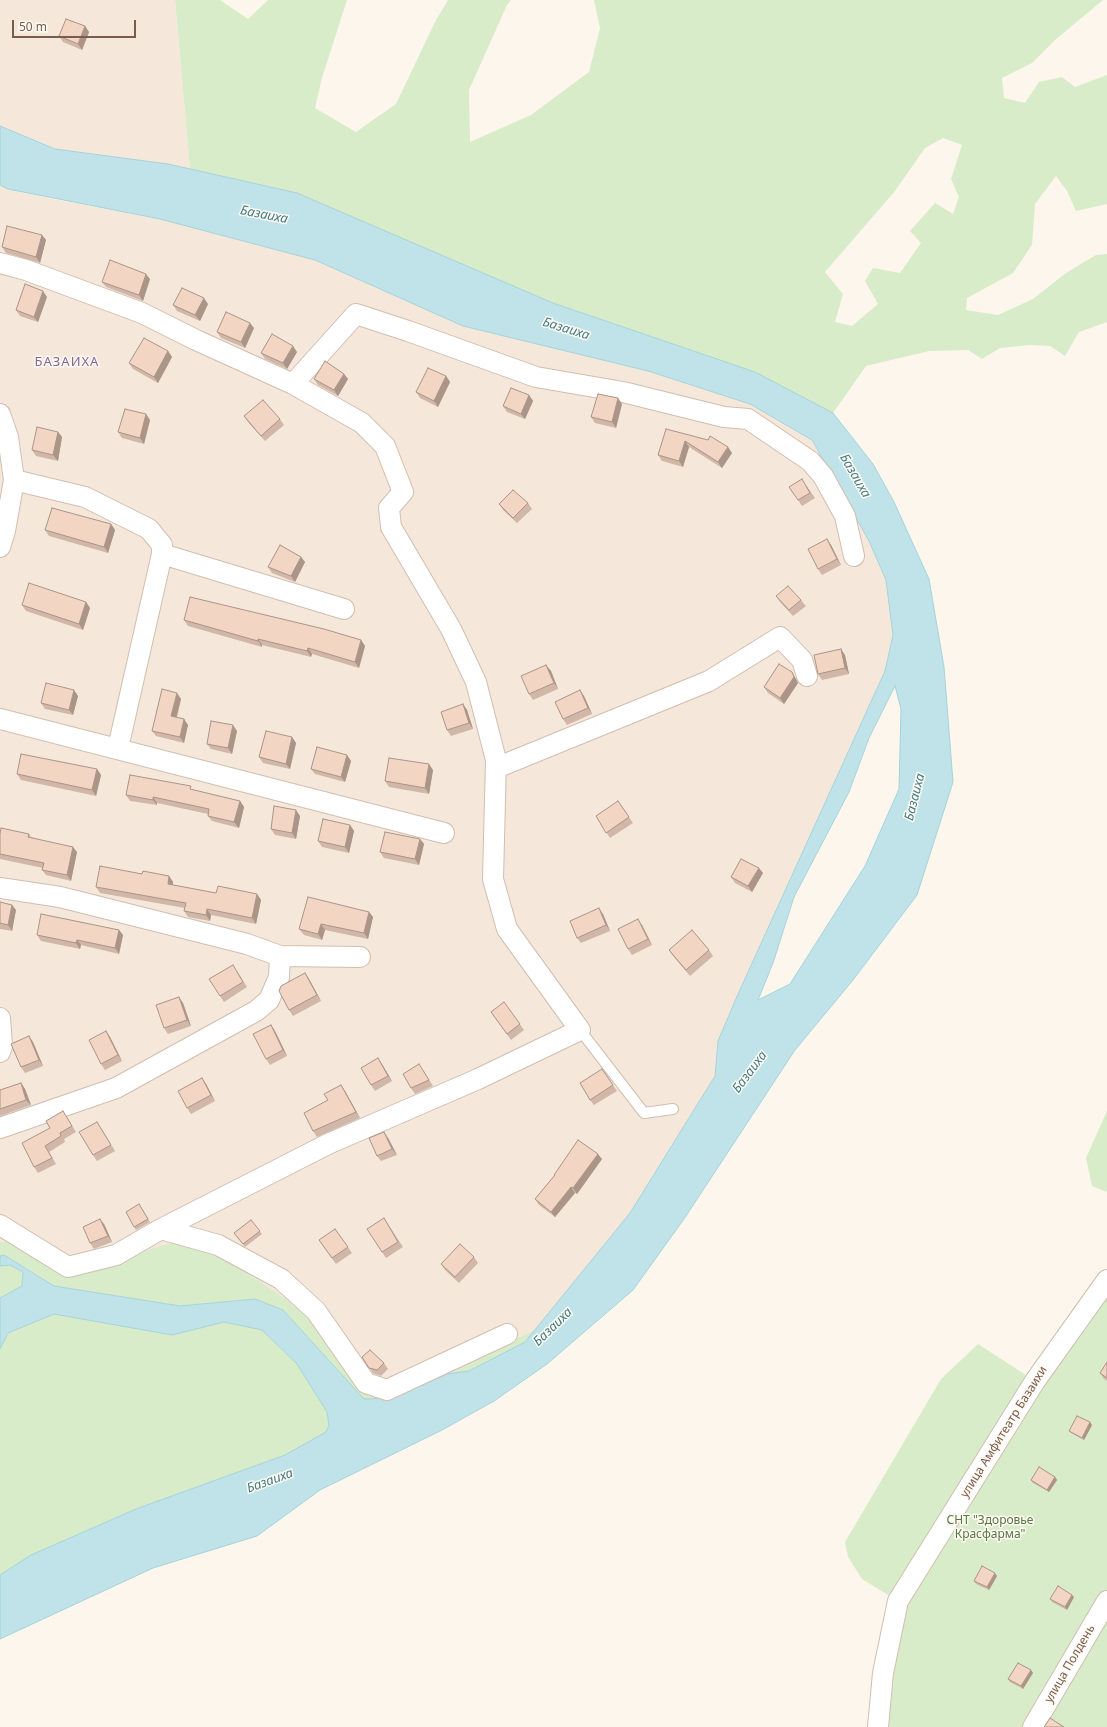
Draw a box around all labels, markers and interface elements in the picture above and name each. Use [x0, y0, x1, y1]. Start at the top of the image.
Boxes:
scale bar [14, 12, 138, 38]
text: 50 m [19, 18, 47, 35]
water label: Базаиха [239, 203, 289, 227]
water label: Базаиха [541, 315, 591, 343]
district label: БАЗАИХА [35, 354, 99, 370]
water label: Базаиха [836, 451, 874, 501]
water label: Базаиха [902, 772, 928, 822]
water label: Базаиха [729, 1048, 771, 1096]
water label: Базаиха [530, 1305, 576, 1349]
street label: улица Амфитеатр Базаихи [957, 1364, 1051, 1500]
water label: Базаиха [245, 1465, 295, 1497]
park label: СНТ "Здоровье Красфарма" [947, 1514, 1033, 1542]
street label: улица Полдень [1042, 1622, 1098, 1706]

